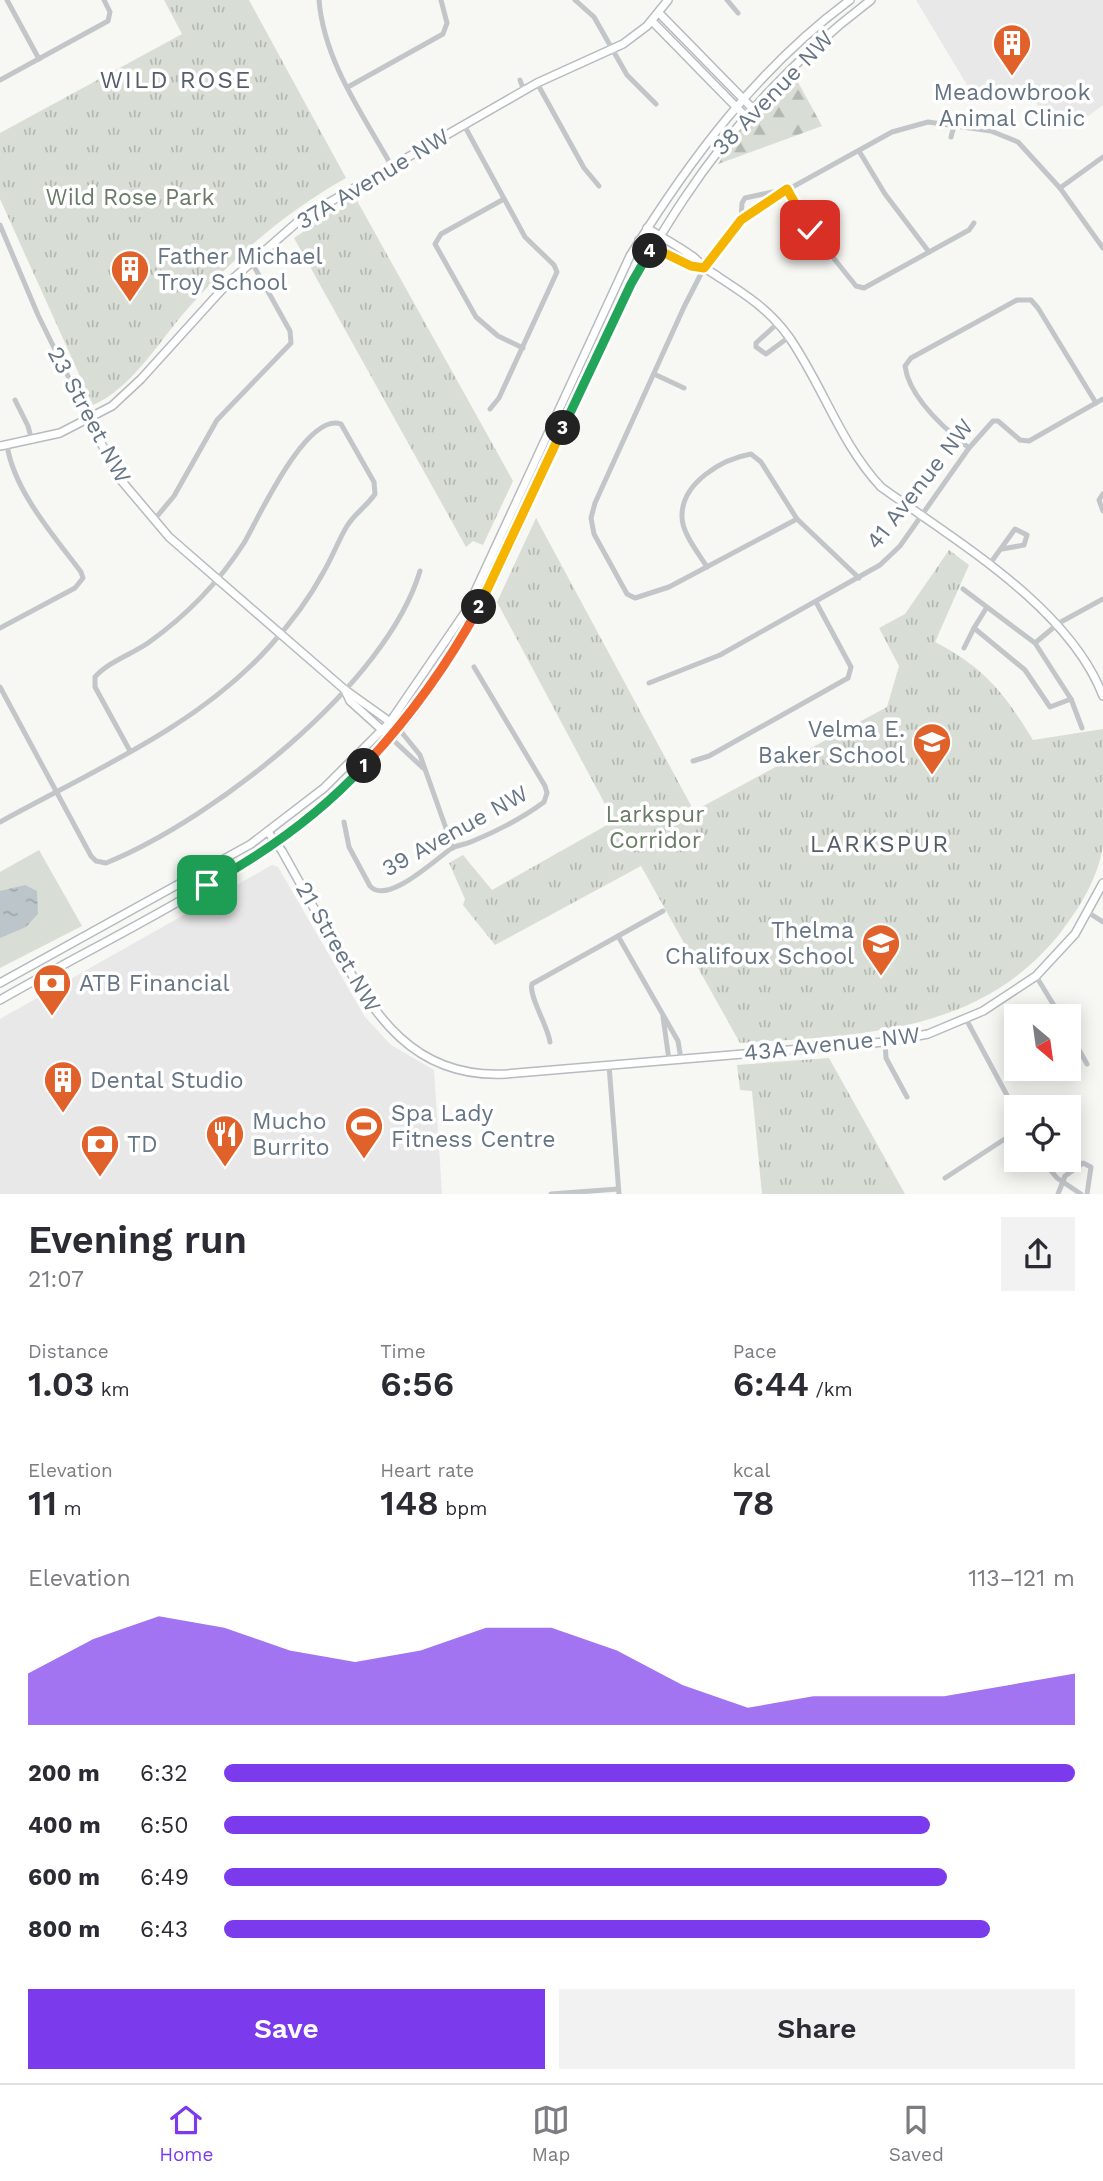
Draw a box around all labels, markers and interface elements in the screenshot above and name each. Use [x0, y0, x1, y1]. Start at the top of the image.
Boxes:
building icon: Meadowbrook Animal Clinic [991, 22, 1033, 77]
street label: 38 Avenue NW [707, 25, 839, 161]
district label: WILD ROSE [100, 66, 252, 94]
place label: Meadowbrook Animal Clinic [934, 79, 1090, 132]
street label: 37A Avenue NW [292, 123, 454, 235]
park label: Wild Rose Park [46, 184, 214, 211]
pin [780, 200, 840, 260]
icon: check [791, 211, 829, 249]
pin: 4 [632, 233, 668, 268]
text: 4 [643, 239, 656, 262]
place label: Father Michael Troy School [157, 243, 322, 296]
building icon: Father Michael Troy School [109, 248, 151, 303]
street label: 23 Street NW [42, 342, 136, 488]
pin: 3 [546, 410, 580, 446]
street label: 41 Avenue NW [861, 414, 979, 554]
text: 3 [557, 416, 568, 439]
pin: 2 [462, 590, 496, 624]
text: 2 [473, 595, 484, 618]
place label: Velma E. Baker School [758, 716, 905, 769]
school or university icon: Velma E. Baker School [911, 721, 953, 776]
pin: 1 [346, 748, 382, 784]
text: 1 [359, 754, 368, 777]
street label: 39 Avenue NW [377, 780, 533, 882]
park label: Larkspur Corridor [605, 801, 705, 854]
district label: LARKSPUR [810, 830, 950, 858]
pin [177, 855, 237, 915]
icon: arrive [188, 866, 226, 904]
street label: 21 Street NW [290, 877, 386, 1017]
place label: Thelma Chalifoux School [665, 917, 854, 970]
school or university icon: Thelma Chalifoux School [860, 922, 902, 977]
bank icon: ATB Financial [31, 962, 73, 1017]
place label: ATB Financial [79, 970, 230, 997]
north arrow [1004, 1004, 1082, 1082]
map controls [1004, 1004, 1081, 1172]
street label: 43A Avenue NW [743, 1021, 921, 1067]
building icon: Dental Studio [42, 1059, 84, 1114]
place label: Dental Studio [90, 1067, 244, 1094]
button: locate [1004, 1095, 1081, 1172]
place label: Spa Lady Fitness Centre [391, 1100, 555, 1153]
sports icon: Spa Lady Fitness Centre [343, 1105, 385, 1160]
place label: Mucho Burrito [252, 1108, 330, 1161]
restaurant icon: Mucho Burrito [204, 1113, 246, 1168]
bank icon: TD [79, 1123, 121, 1178]
place label: TD [127, 1131, 157, 1158]
button: share [1001, 1217, 1075, 1291]
text: Evening run [28, 1218, 247, 1262]
text: 21:07 [28, 1266, 84, 1293]
text: Distance [28, 1340, 109, 1363]
text: Time [380, 1340, 426, 1363]
text: Pace [733, 1340, 777, 1363]
text: 1.03 [28, 1363, 94, 1405]
text: 6:56 [380, 1363, 454, 1405]
text: 6:44 [733, 1363, 809, 1405]
text: km [94, 1378, 130, 1401]
text: /km [809, 1378, 853, 1401]
text: Elevation [28, 1459, 113, 1482]
text: Heart rate [380, 1459, 474, 1482]
text: kcal [733, 1459, 770, 1482]
text: 11 [28, 1482, 57, 1524]
text: 148 [380, 1482, 439, 1524]
text: 78 [733, 1482, 774, 1524]
text: m [57, 1497, 82, 1520]
text: bpm [439, 1497, 487, 1520]
text: Elevation [28, 1565, 131, 1592]
text: 113–121 m [968, 1565, 1075, 1592]
text: 200 m [28, 1760, 100, 1787]
text: 6:32 [140, 1760, 188, 1787]
text: 400 m [28, 1812, 101, 1839]
text: 6:50 [140, 1812, 188, 1839]
text: 600 m [28, 1864, 100, 1891]
text: 6:49 [140, 1864, 189, 1891]
text: 800 m [28, 1916, 100, 1943]
text: 6:43 [140, 1916, 188, 1943]
button: Save [28, 1989, 545, 2069]
button: Share [559, 1989, 1075, 2069]
tab: Home [159, 2101, 213, 2166]
tab: Map [532, 2101, 570, 2166]
tab: Saved [889, 2101, 944, 2166]

